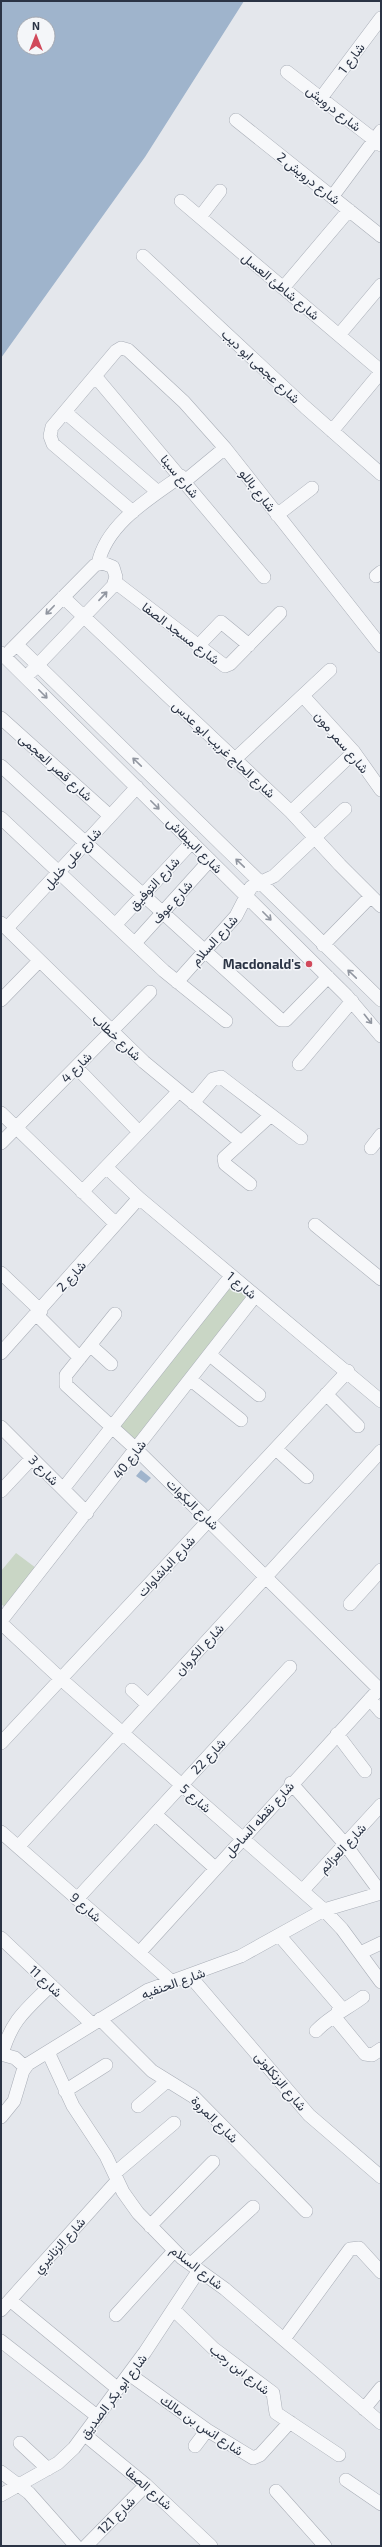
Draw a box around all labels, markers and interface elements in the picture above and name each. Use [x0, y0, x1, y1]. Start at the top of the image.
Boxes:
north arrow [16, 16, 56, 56]
text: N [32, 19, 40, 32]
street label: شارع 1 [334, 40, 369, 78]
street label: شارع درويش [302, 82, 365, 136]
street label: شارع درويش 2 [273, 148, 344, 209]
street label: شارع شاطئ العسل [238, 249, 323, 325]
street label: شارع عجمى ابو ديب [217, 326, 304, 408]
street label: شارع سينا [156, 451, 203, 502]
street label: شارع باللو [235, 465, 280, 516]
one-way arrow [98, 591, 107, 601]
street label: شارع مسجد الصفا [138, 598, 223, 669]
one-way arrow [45, 605, 55, 615]
one-way arrow [38, 689, 48, 699]
street label: شارع الحاج غريب ابو عدس [168, 697, 279, 802]
street label: شارع سمر مون [310, 708, 373, 778]
street label: شارع قصر العجمى [15, 730, 96, 806]
one-way arrow [132, 757, 142, 767]
one-way arrow [150, 800, 160, 810]
street label: شارع البيطاش [162, 814, 226, 878]
street label: شارع على خليل [40, 824, 106, 893]
street label: شارع التوفيق [125, 853, 184, 914]
one-way arrow [235, 858, 245, 868]
street label: شارع عوف [148, 877, 197, 928]
street label: شارع السلام [187, 911, 242, 970]
one-way arrow [262, 911, 272, 921]
place label: Macdonald's [223, 956, 301, 972]
marker: Macdonald's [304, 959, 314, 969]
one-way arrow [347, 969, 357, 979]
street label: شارع خطاب [88, 1010, 145, 1065]
one-way arrow [363, 1014, 372, 1025]
street label: شارع 4 [57, 1048, 96, 1087]
street label: شارع 2 [53, 1257, 91, 1296]
street label: شارع 1 [222, 1268, 260, 1304]
street label: شارع 40 [109, 1436, 151, 1483]
street label: شارع 3 [24, 1452, 62, 1490]
street label: شارع البكوات [162, 1475, 223, 1535]
street label: شارع الباشاوات [134, 1532, 200, 1601]
street label: شارع الكروان [171, 1620, 228, 1680]
street label: شارع 22 [187, 1735, 230, 1779]
street label: شارع نقطه الساحل [221, 1778, 299, 1861]
street label: شارع 5 [176, 1780, 215, 1817]
street label: شارع العزائم [315, 1820, 371, 1878]
street label: شارع 9 [66, 1889, 105, 1927]
street label: شارع 11 [25, 1962, 66, 2002]
street label: شارع الحنفيه [139, 1964, 208, 2004]
street label: شارع الزنكلونى [250, 2048, 310, 2115]
street label: شارع المروة [187, 2092, 242, 2147]
street label: شارع الزنانيري [30, 2214, 91, 2278]
street label: شارع السلام [166, 2241, 226, 2294]
street label: شارع ابن رجب [205, 2340, 273, 2399]
street label: شارع ابو بكر الصديق [76, 2350, 152, 2443]
street label: شارع انس بن مالك [156, 2391, 247, 2460]
street label: شارع الصفا [121, 2463, 176, 2514]
street label: شارع 121 [94, 2493, 140, 2539]

